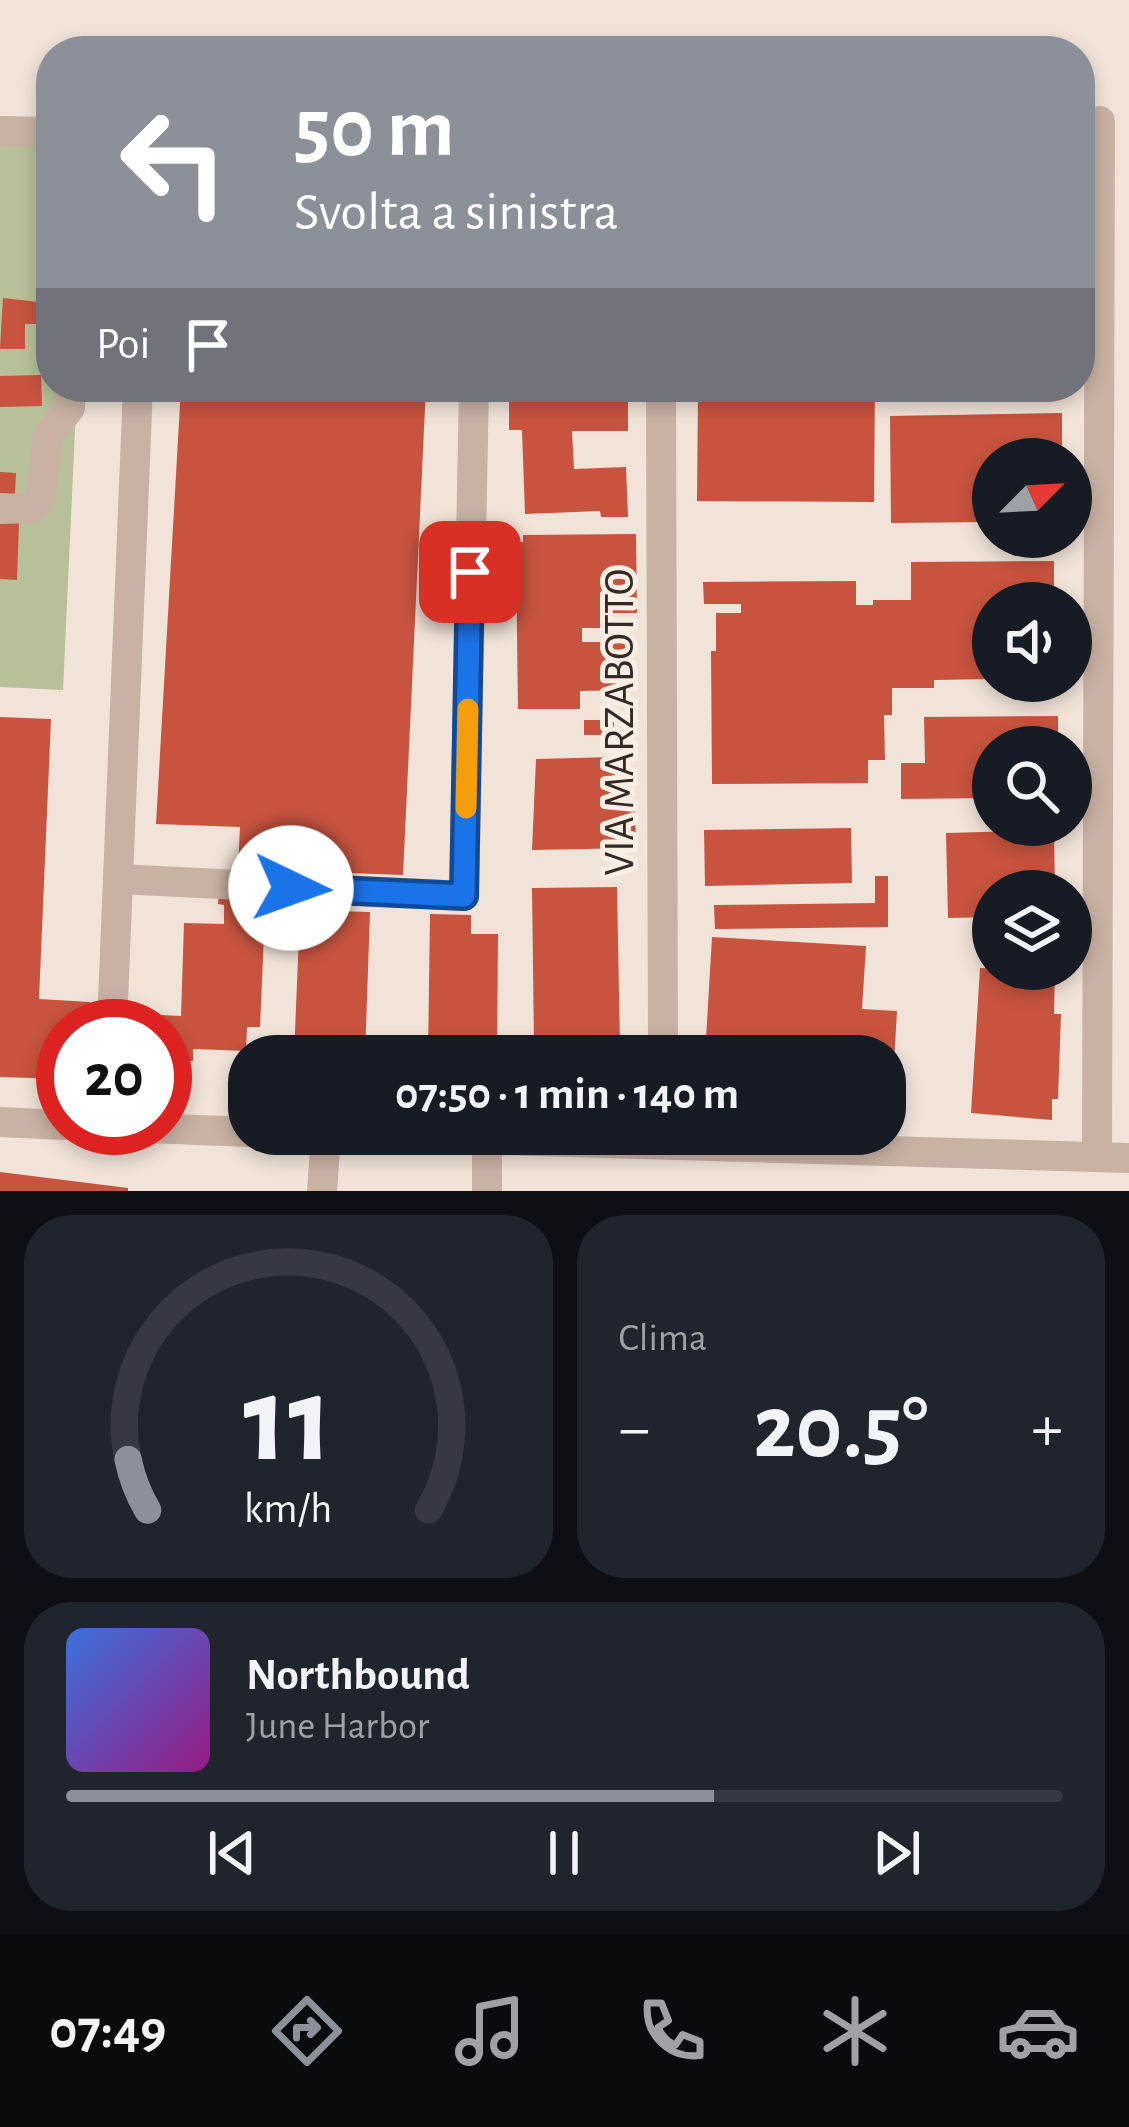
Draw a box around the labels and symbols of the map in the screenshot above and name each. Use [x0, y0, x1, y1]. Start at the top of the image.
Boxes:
north arrow [972, 438, 1092, 558]
pin [419, 521, 521, 623]
street label: VIA MARZABOTTO [599, 568, 641, 876]
position arrow [228, 825, 354, 951]
speed limit sign: 20 [36, 999, 192, 1155]

